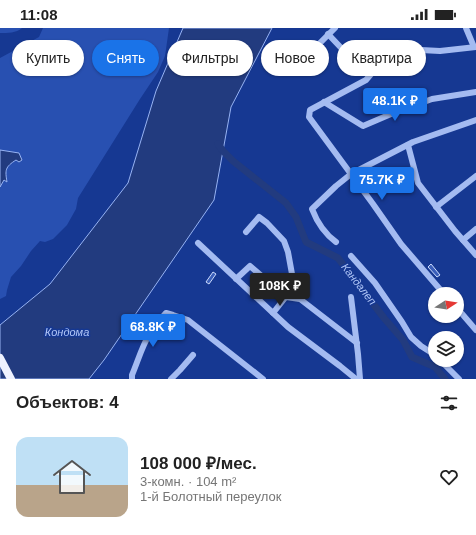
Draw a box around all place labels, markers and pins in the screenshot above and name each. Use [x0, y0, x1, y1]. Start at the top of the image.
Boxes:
pin: 48.1K ₽ [358, 88, 432, 122]
pin: 75.7K ₽ [345, 167, 419, 201]
pin: 108K ₽ [247, 273, 313, 307]
pin: 68.8K ₽ [116, 314, 190, 348]

